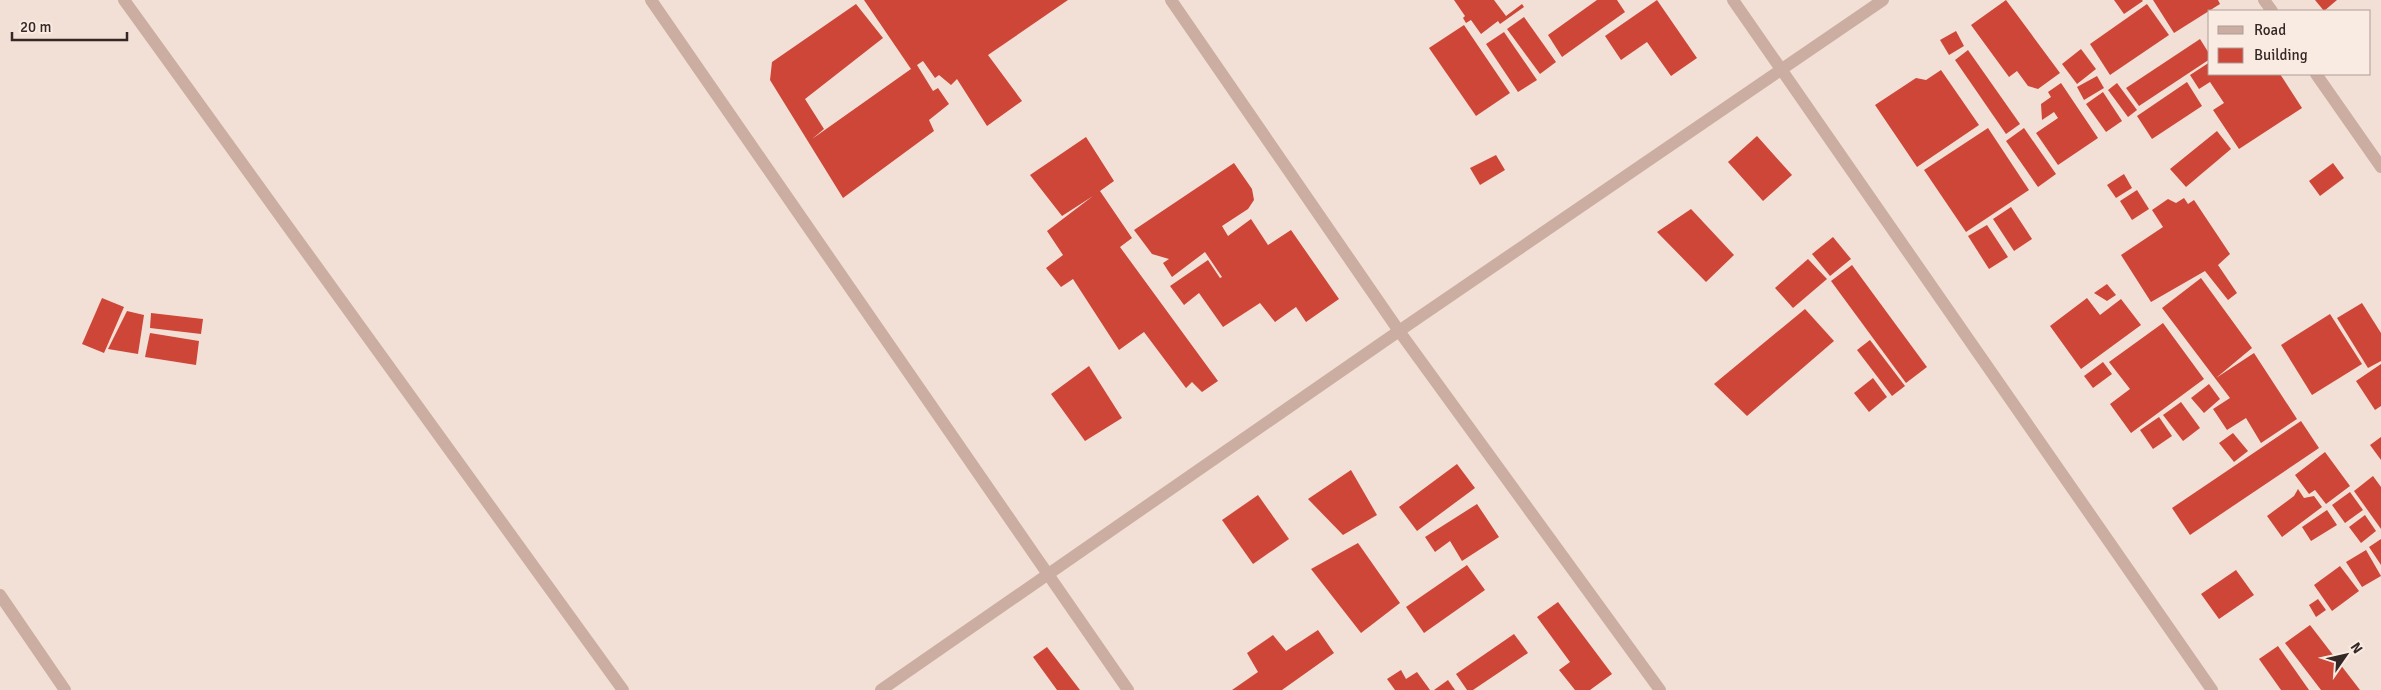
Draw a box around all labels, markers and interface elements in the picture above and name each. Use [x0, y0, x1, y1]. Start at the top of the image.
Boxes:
scale bar [12, 10, 128, 42]
legend [2208, 10, 2371, 75]
text: 20 m [20, 18, 51, 36]
text: Road [2254, 21, 2286, 39]
text: Building [2254, 46, 2308, 64]
north arrow [2321, 630, 2371, 680]
text: N [2347, 639, 2366, 657]

